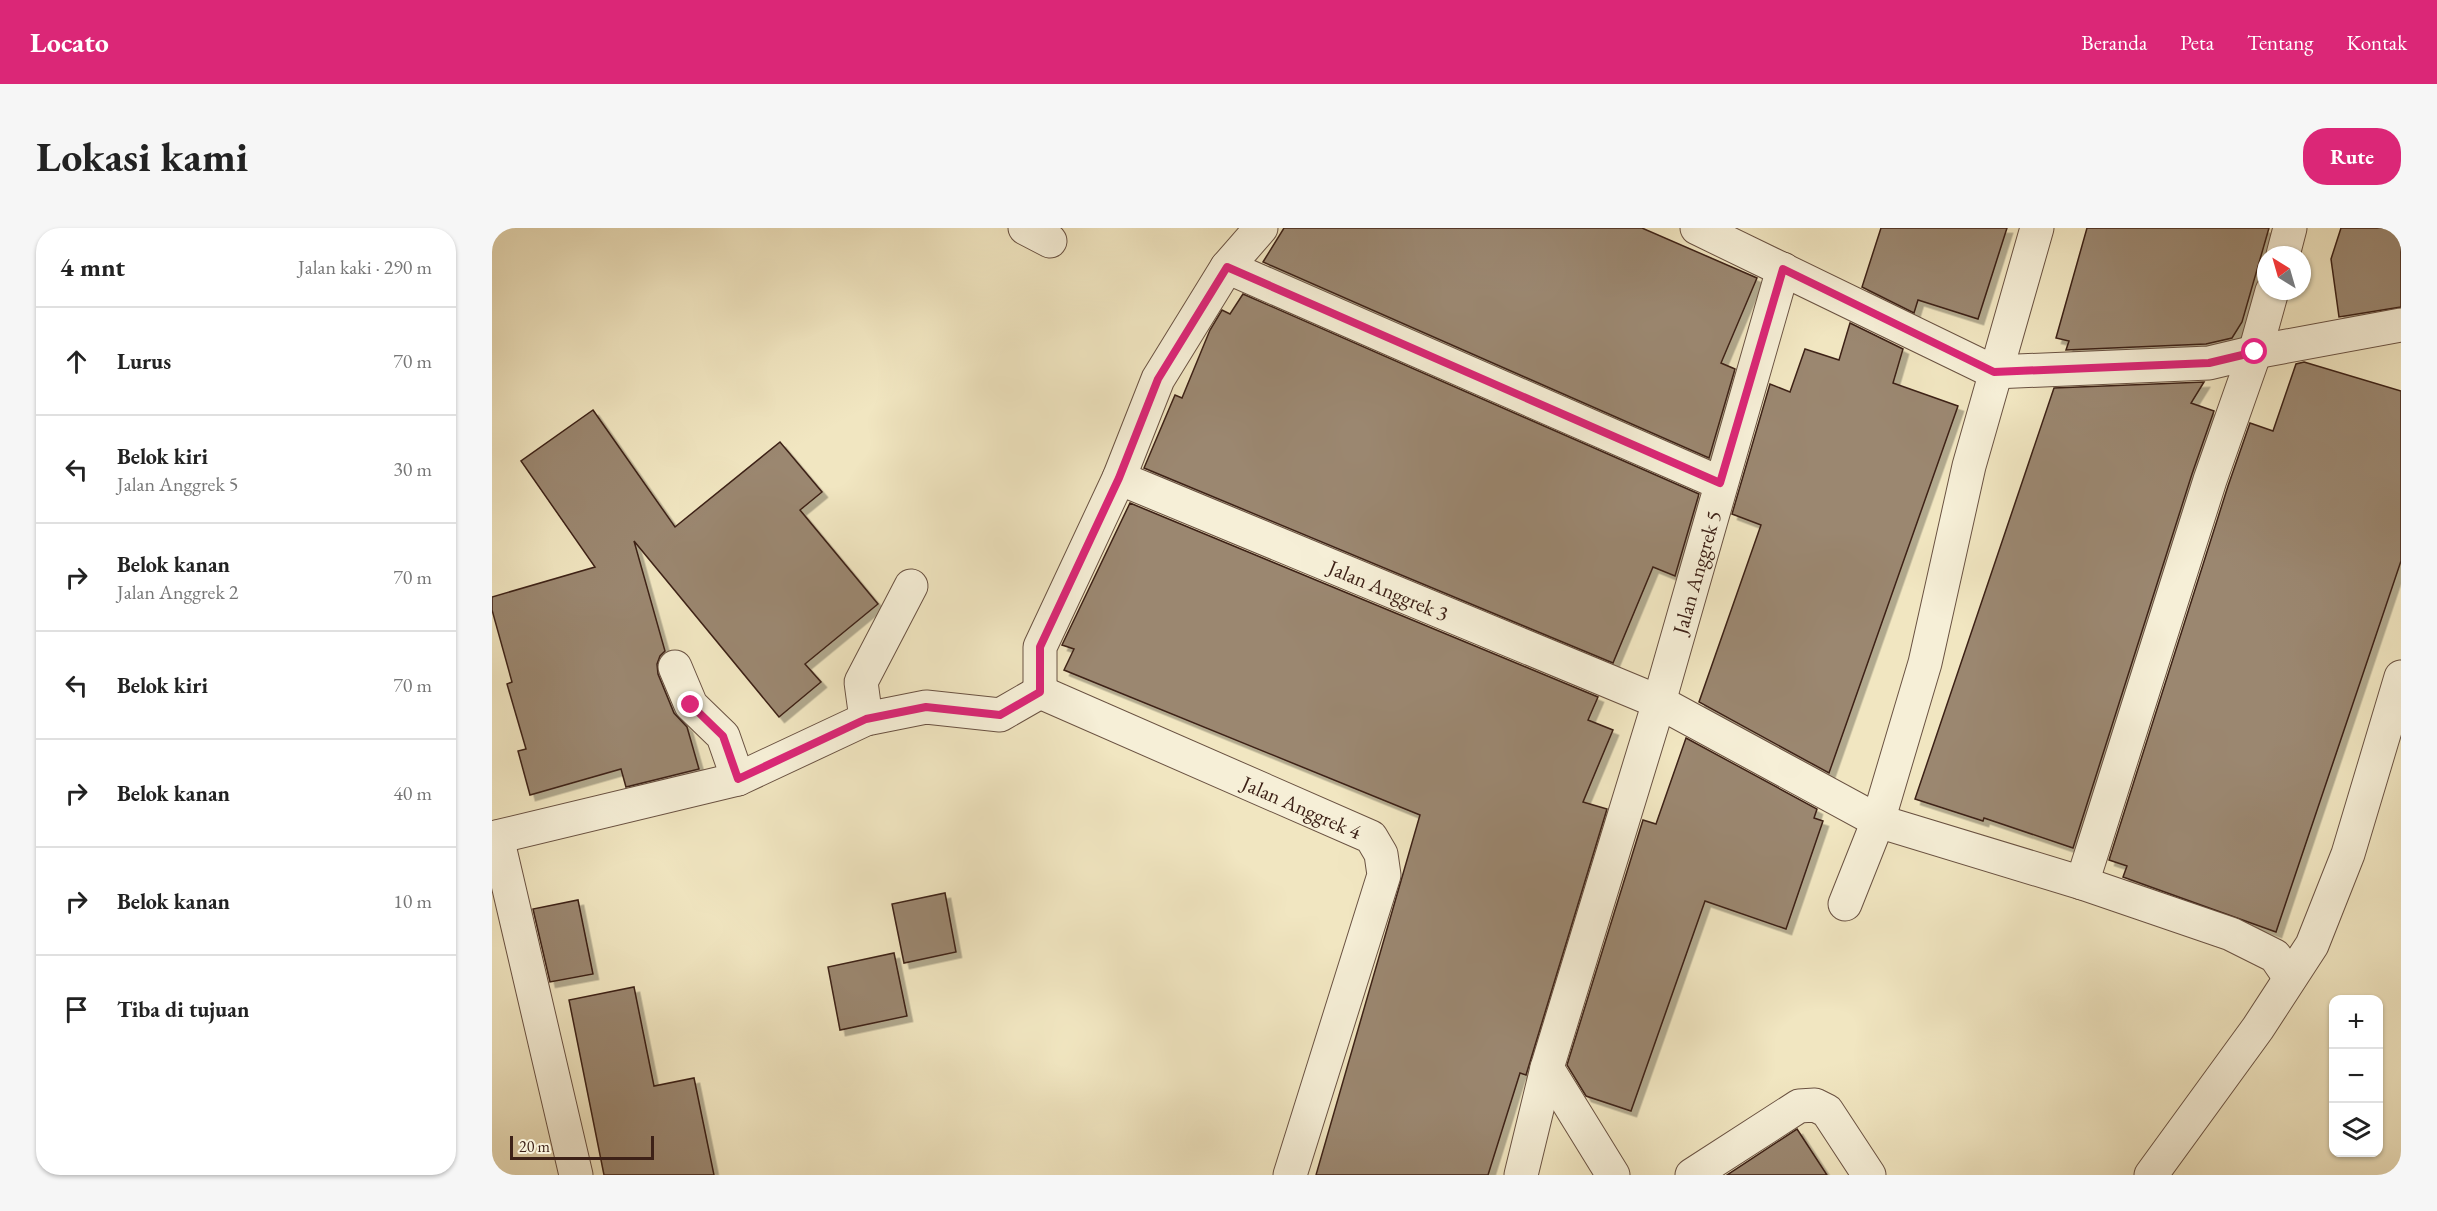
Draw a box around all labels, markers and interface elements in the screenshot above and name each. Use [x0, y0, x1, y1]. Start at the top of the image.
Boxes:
text: Locato [30, 24, 109, 60]
text: Beranda [2081, 29, 2147, 56]
text: Peta [2180, 29, 2214, 56]
text: Tentang [2247, 29, 2313, 56]
text: Kontak [2346, 29, 2407, 56]
button: Rute [2303, 128, 2401, 185]
text: Lokasi kami [36, 129, 248, 184]
north arrow [2257, 246, 2311, 300]
text: 4 mnt [60, 250, 125, 284]
text: Jalan kaki · 290 m [298, 254, 432, 280]
route start [2241, 338, 2267, 364]
icon: ahead [60, 345, 93, 378]
text: Lurus [117, 347, 171, 376]
text: 70 m [393, 348, 432, 374]
text: Belok kiri [117, 442, 208, 471]
icon: left [60, 453, 93, 486]
text: 30 m [393, 456, 432, 482]
text: Jalan Anggrek 5 [117, 471, 238, 497]
street label: Jalan Anggrek 5 [1665, 507, 1727, 639]
text: Belok kanan [117, 550, 230, 579]
street label: Jalan Anggrek 3 [1323, 552, 1453, 627]
icon: right [60, 561, 93, 594]
text: 70 m [393, 564, 432, 590]
text: Jalan Anggrek 2 [117, 579, 238, 605]
icon: left [60, 669, 93, 702]
text: Belok kiri [117, 671, 208, 700]
text: 70 m [393, 672, 432, 698]
route end [677, 691, 703, 717]
street label: Jalan Anggrek 4 [1236, 768, 1367, 845]
icon: right [60, 777, 93, 810]
text: Belok kanan [117, 779, 230, 808]
text: 40 m [393, 780, 432, 806]
icon: right [60, 885, 93, 918]
text: Belok kanan [117, 887, 230, 916]
text: 10 m [393, 888, 432, 914]
icon: arrive [60, 993, 93, 1026]
text: Tiba di tujuan [117, 995, 249, 1024]
map controls [2329, 995, 2383, 1157]
button: + [2329, 995, 2383, 1049]
button: − [2329, 1049, 2383, 1103]
button: layers [2329, 1103, 2383, 1157]
scale bar [510, 1133, 654, 1160]
text: 20 m [519, 1136, 550, 1157]

